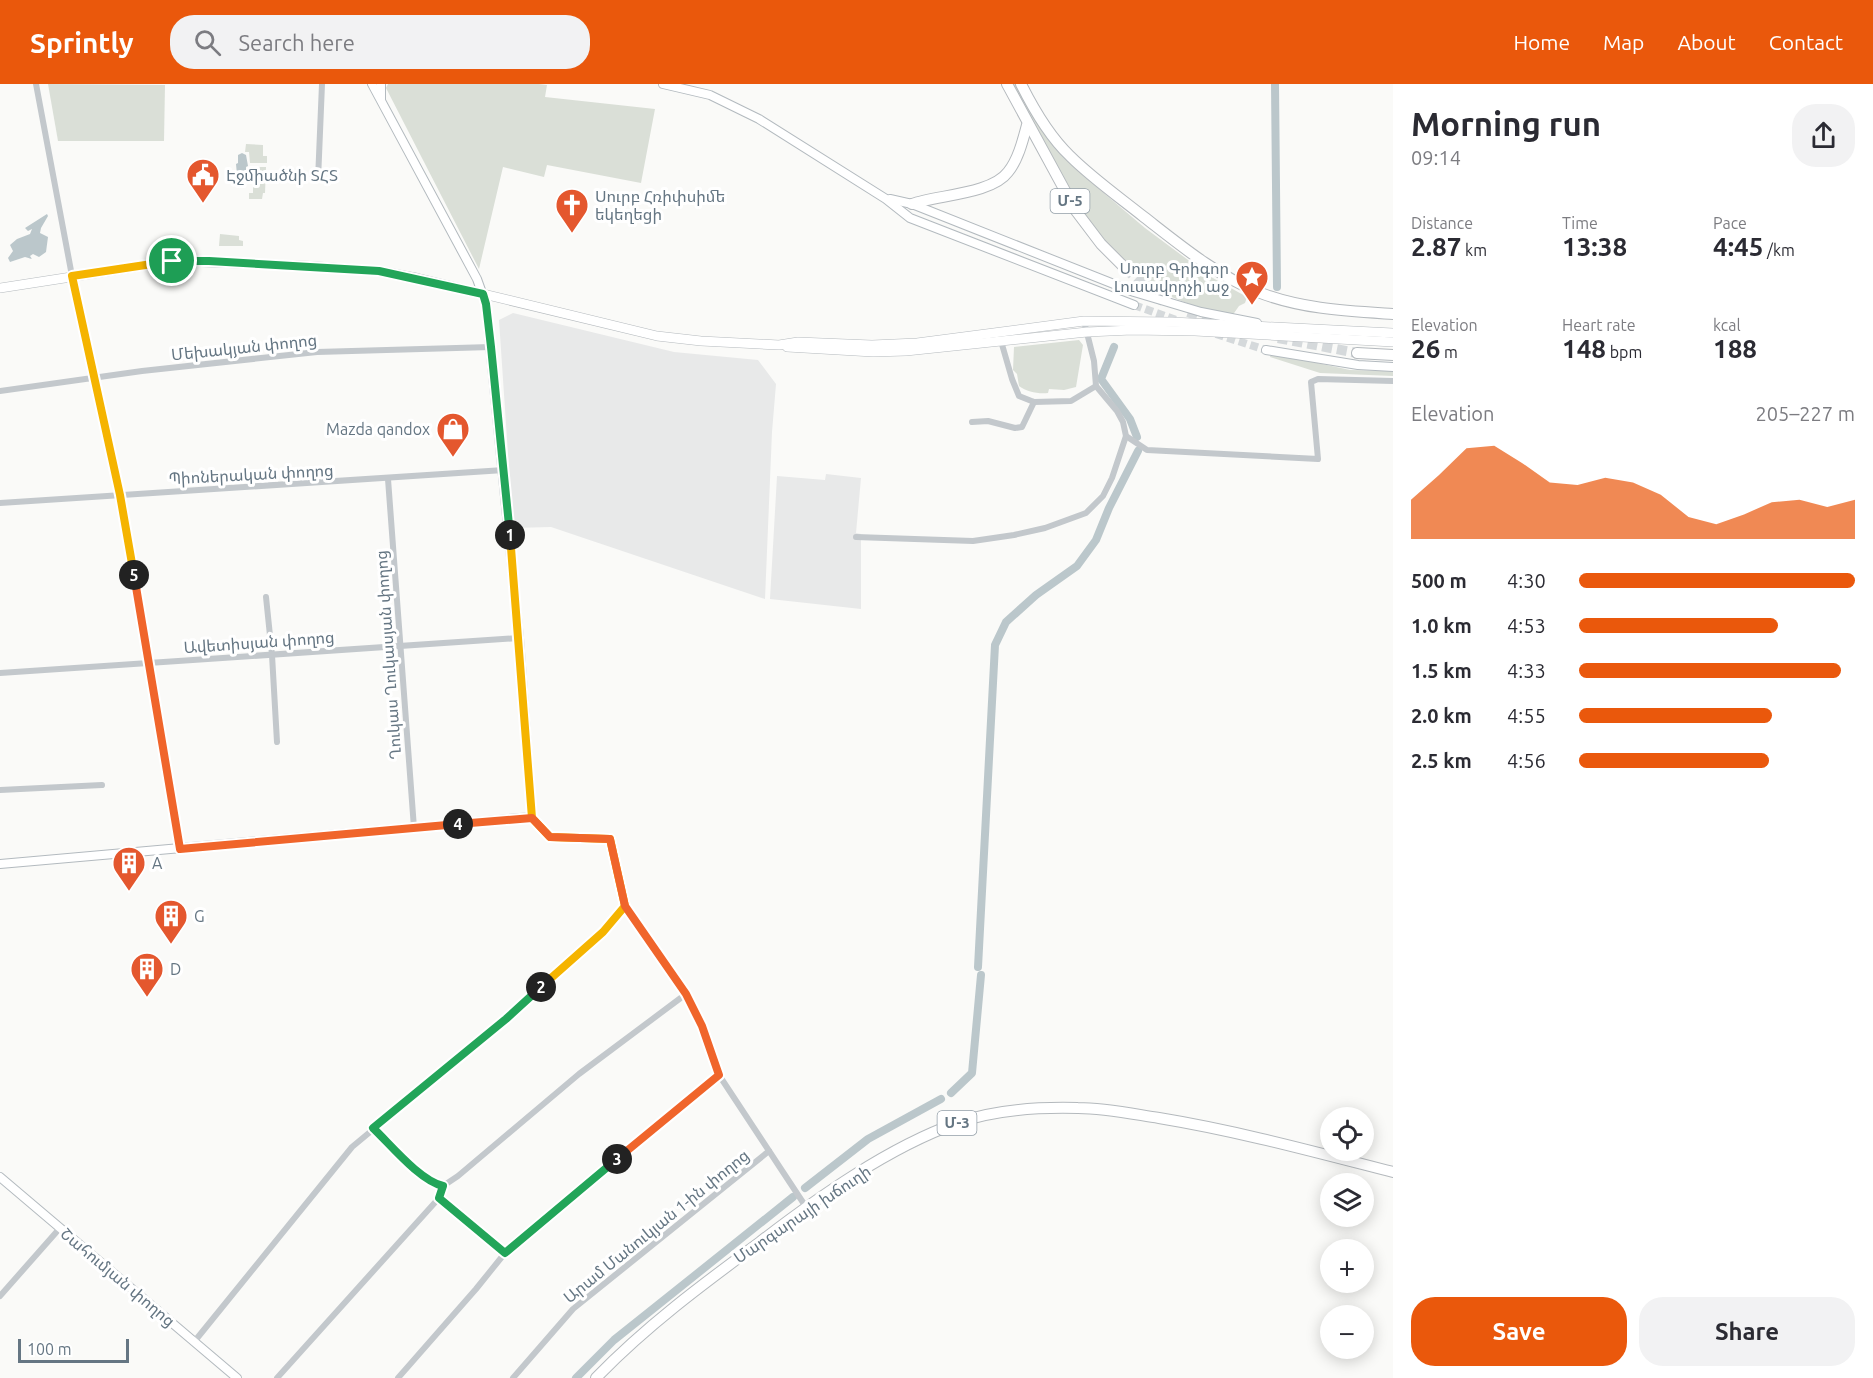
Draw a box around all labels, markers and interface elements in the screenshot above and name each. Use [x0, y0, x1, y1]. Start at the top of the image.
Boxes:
search box [170, 15, 590, 69]
icon: search [191, 26, 224, 59]
text: Sprintly [30, 27, 134, 58]
text: Search here [239, 30, 355, 55]
text: Home [1513, 30, 1570, 54]
text: Map [1603, 30, 1644, 54]
text: About [1677, 30, 1736, 54]
text: Contact [1769, 30, 1843, 54]
button: share [1792, 104, 1855, 167]
text: Morning run [1411, 105, 1601, 142]
text: 09:14 [1411, 146, 1461, 169]
public building icon: Էջմիածնի ՏՀՏ [185, 157, 221, 204]
place label: Էջմիածնի ՏՀՏ [226, 166, 338, 185]
church icon: Սուրբ Հռիփսիմե եկեղեցի [554, 187, 590, 234]
place label: Սուրբ Հռիփսիմե եկեղեցի [595, 187, 725, 224]
road number: Մ-5 [1050, 189, 1090, 213]
text: Distance [1411, 214, 1473, 232]
text: Time [1562, 214, 1598, 232]
text: Pace [1713, 214, 1747, 232]
text: 2.87 [1411, 232, 1461, 261]
text: 13:38 [1562, 232, 1627, 261]
text: 4:45 [1713, 232, 1763, 261]
pin [146, 235, 197, 286]
text: km [1461, 241, 1487, 259]
text: /km [1763, 241, 1795, 259]
icon: arrive [155, 244, 188, 277]
place label: Սուրբ Գրիգոր Լուսավորչի աջ [1114, 259, 1229, 296]
place icon: Սուրբ Գրիգոր Լուսավորչի աջ [1234, 259, 1270, 306]
text: Elevation [1411, 316, 1478, 334]
text: Heart rate [1562, 316, 1636, 334]
text: kcal [1713, 316, 1741, 334]
street label: Մեխակյան փողոց [170, 330, 318, 365]
text: 26 [1411, 334, 1440, 363]
text: 148 [1562, 334, 1606, 363]
text: 188 [1713, 334, 1757, 363]
text: m [1440, 343, 1458, 361]
text: bpm [1606, 343, 1642, 361]
text: Elevation [1411, 402, 1494, 425]
text: 205–227 m [1756, 402, 1855, 425]
shop icon: Mazda qandox [435, 411, 471, 458]
place label: Mazda qandox [326, 420, 430, 438]
street label: Պիոներական փողոց [168, 461, 334, 488]
pin: 1 [495, 520, 525, 550]
text: 1 [505, 526, 515, 544]
street label: Ղուկաս Ղուկասյան փողոց [372, 550, 405, 760]
pin: 5 [119, 560, 149, 590]
text: 5 [129, 566, 139, 584]
text: 500 m [1411, 569, 1467, 592]
text: 4:30 [1507, 569, 1546, 592]
text: 1.0 km [1411, 614, 1472, 637]
text: 4:53 [1507, 614, 1546, 637]
street label: Ավետիսյան փողոց [183, 628, 335, 657]
text: 1.5 km [1411, 659, 1472, 682]
text: 4:33 [1507, 659, 1546, 682]
text: 2.0 km [1411, 704, 1472, 727]
text: 4:55 [1507, 704, 1546, 727]
text: 2.5 km [1411, 749, 1472, 772]
text: 4:56 [1507, 749, 1546, 772]
pin: 4 [443, 809, 473, 839]
text: 4 [453, 815, 463, 833]
building icon: A [111, 845, 147, 892]
place label: A [152, 854, 163, 872]
building icon: G [153, 898, 189, 945]
place label: G [194, 907, 205, 925]
building icon: D [129, 951, 165, 998]
place label: D [170, 960, 181, 978]
pin: 2 [526, 972, 556, 1002]
text: 2 [536, 978, 546, 996]
map controls [1320, 1107, 1374, 1359]
button: locate [1320, 1107, 1374, 1161]
road number: Մ-3 [938, 1111, 976, 1135]
pin: 3 [602, 1144, 632, 1174]
street label: Արամ Մանուկյան 1-ին փողոց [560, 1146, 753, 1307]
text: 3 [612, 1150, 622, 1168]
street label: Մարգարայի խճուղի [730, 1161, 874, 1267]
button: layers [1320, 1173, 1374, 1227]
street label: Շահումյան փողոց [57, 1224, 179, 1331]
button: + [1320, 1239, 1374, 1293]
button: Save [1411, 1297, 1627, 1366]
button: Share [1639, 1297, 1855, 1366]
button: − [1320, 1305, 1374, 1359]
scale bar [18, 1336, 129, 1364]
text: 100 m [27, 1340, 72, 1358]

